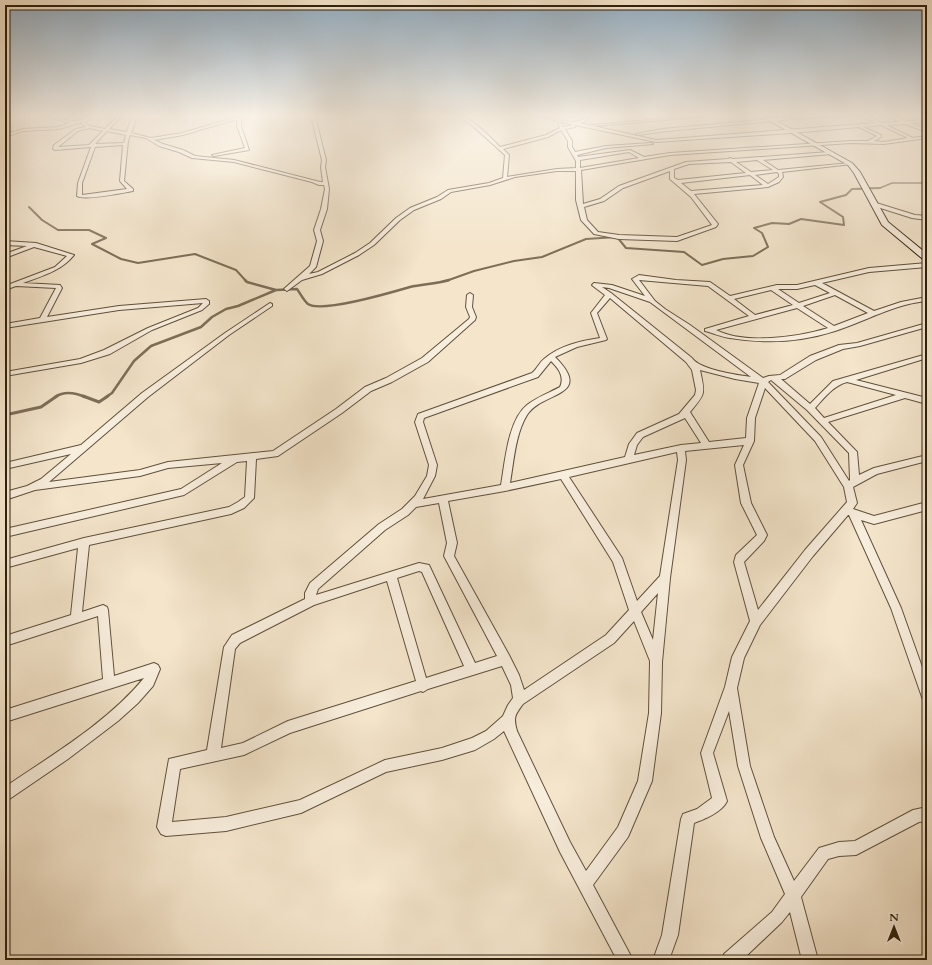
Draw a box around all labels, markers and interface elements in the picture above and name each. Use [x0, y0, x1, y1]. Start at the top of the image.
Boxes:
north arrow [874, 907, 914, 947]
text: N [889, 910, 899, 925]

